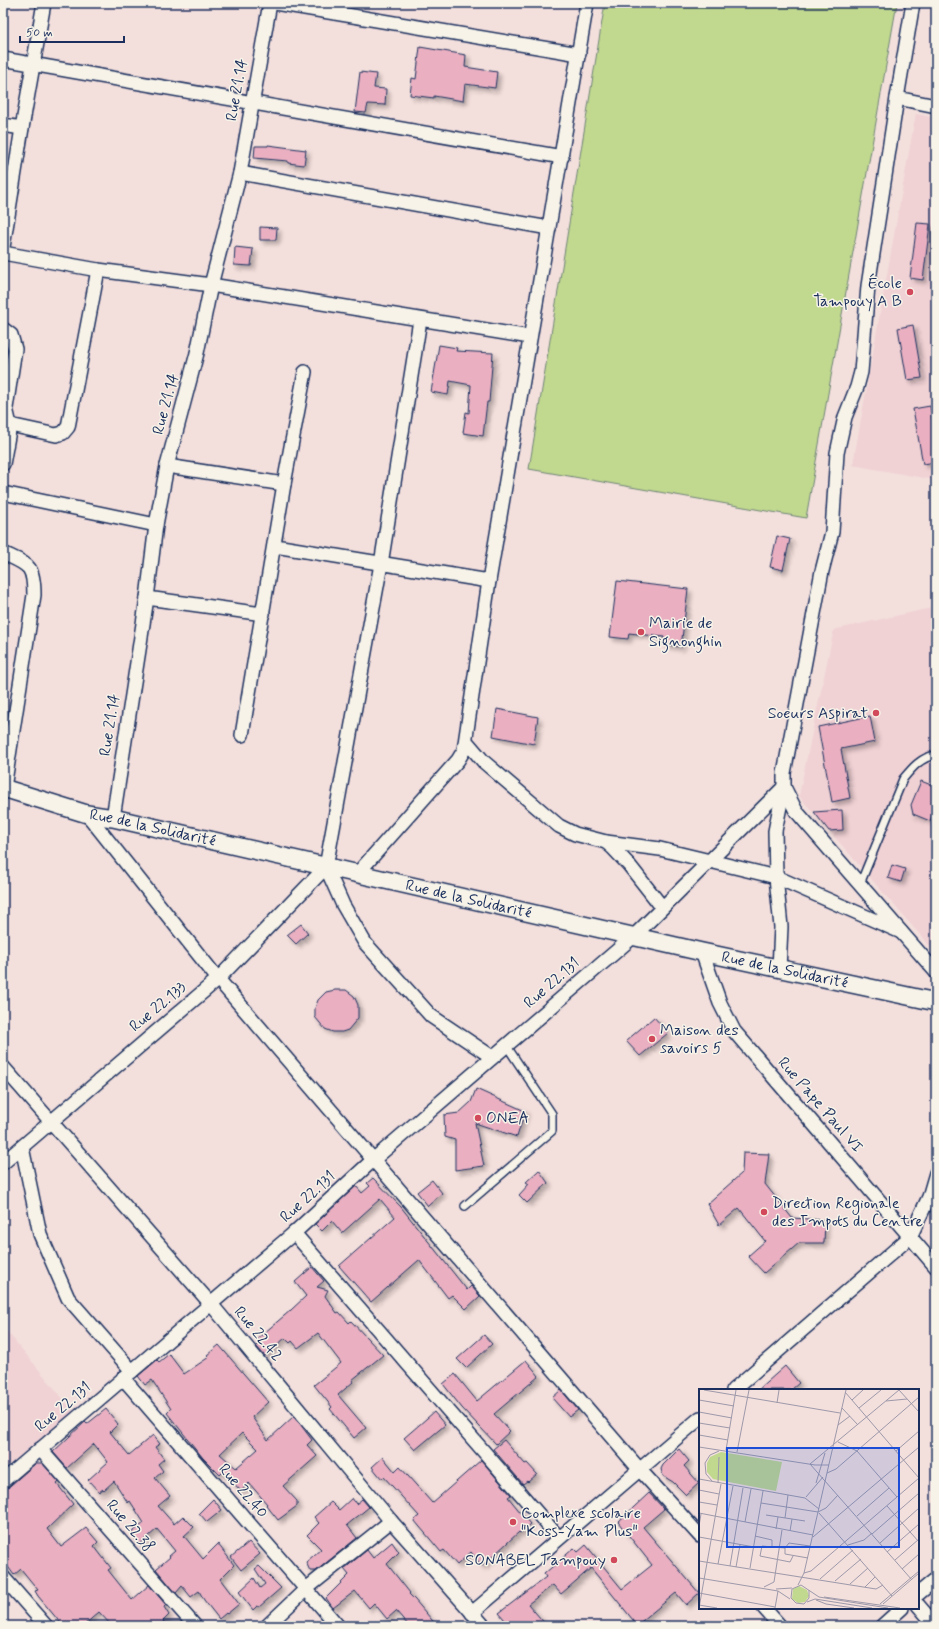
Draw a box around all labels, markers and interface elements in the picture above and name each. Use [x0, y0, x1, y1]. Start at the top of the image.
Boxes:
scale bar [20, 18, 124, 44]
text: 50 m [26, 25, 53, 41]
street label: Rue 21.14 [221, 57, 253, 123]
place label: École Tampouy A B [813, 273, 902, 312]
marker: École Tampouy A B [905, 287, 915, 297]
street label: Rue 21.14 [148, 371, 184, 437]
place label: Mairie de Signonghin [649, 613, 722, 653]
marker: Mairie de Signonghin [636, 627, 646, 637]
street label: Rue 21.14 [95, 692, 125, 758]
place label: Soeurs Aspirat [768, 703, 868, 724]
marker: Soeurs Aspirat [871, 708, 881, 718]
street label: Rue de la Solidarité [88, 804, 218, 852]
street label: Rue de la Solidarité [404, 874, 534, 923]
street label: Rue de la Solidarité [720, 946, 850, 993]
street label: Rue 22.131 [520, 953, 584, 1013]
street label: Rue 22.133 [125, 977, 191, 1037]
place label: Maison des savoirs 5 [660, 1020, 739, 1059]
marker: Maison des savoirs 5 [647, 1034, 657, 1044]
street label: Rue Pape Paul VI [773, 1053, 867, 1157]
place label: ONEA [486, 1108, 529, 1129]
marker: ONEA [473, 1113, 483, 1123]
street label: Rue 22.131 [276, 1166, 340, 1228]
place label: Direction Regionale des Impots du Centre [772, 1193, 924, 1232]
marker: Direction Regionale des Impots du Centre [759, 1207, 769, 1217]
street label: Rue 22.42 [229, 1302, 287, 1366]
street label: Rue 22.131 [30, 1377, 96, 1437]
inset map [699, 1389, 919, 1609]
street label: Rue 22.40 [213, 1459, 273, 1523]
street label: Rue 22.38 [101, 1495, 159, 1557]
place label: Complexe scolaire "Koss-Yam Plus" [521, 1503, 641, 1542]
marker: Complexe scolaire "Koss-Yam Plus" [508, 1517, 518, 1527]
place label: SONABEL Tampouy [465, 1550, 606, 1571]
marker: SONABEL Tampouy [609, 1555, 619, 1565]

